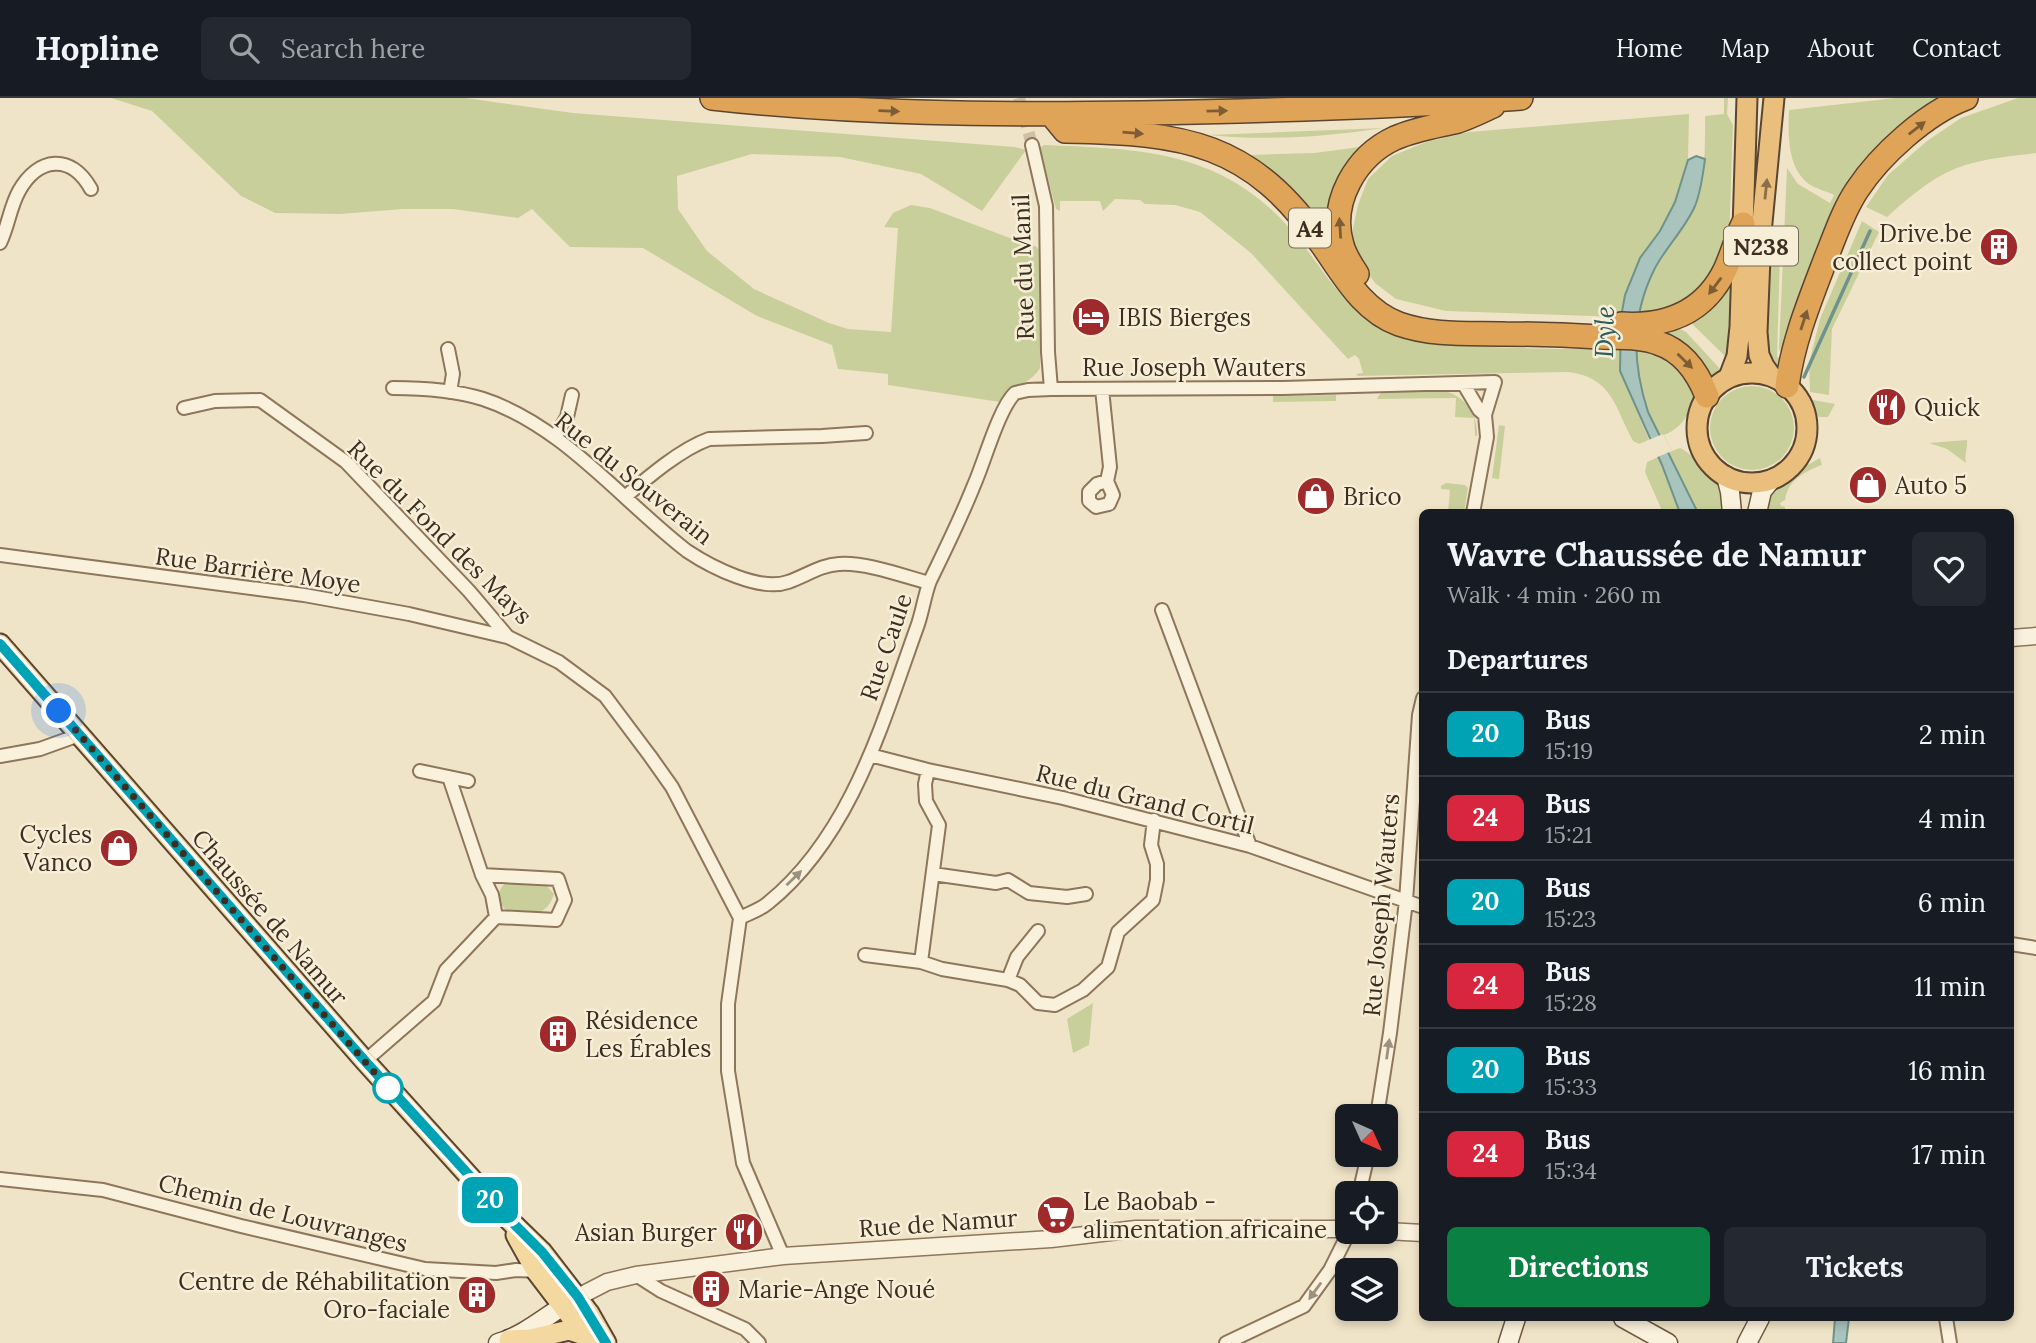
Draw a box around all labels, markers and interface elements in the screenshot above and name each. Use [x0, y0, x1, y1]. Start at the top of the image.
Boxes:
search box [201, 17, 691, 80]
text: Hopline [35, 27, 159, 69]
icon: search [225, 29, 263, 67]
text: Search here [281, 32, 425, 65]
text: Home [1616, 33, 1683, 64]
text: Map [1721, 33, 1770, 64]
text: About [1808, 33, 1874, 64]
text: Contact [1912, 33, 2001, 64]
one-way arrow [879, 105, 901, 116]
one-way arrow [1206, 106, 1228, 117]
one-way arrow [1908, 120, 1926, 135]
one-way arrow [1122, 128, 1144, 139]
one-way arrow [1760, 178, 1771, 200]
street label: Rue du Manil [1005, 194, 1041, 340]
road number: A4 [1289, 209, 1331, 248]
one-way arrow [1334, 217, 1345, 239]
place label: Drive.be collect point [1832, 218, 1973, 277]
road number: N238 [1724, 226, 1798, 266]
building icon: Drive.be collect point [1978, 226, 2020, 268]
one-way arrow [1707, 276, 1722, 294]
hotel icon: IBIS Bierges [1070, 296, 1112, 338]
place label: IBIS Bierges [1118, 302, 1251, 333]
water label: Dyle [1587, 306, 1621, 358]
one-way arrow [1799, 309, 1809, 330]
street label: Rue Joseph Wauters [1082, 352, 1306, 383]
one-way arrow [1676, 353, 1693, 369]
restaurant icon: Quick [1866, 386, 1908, 428]
place label: Quick [1914, 392, 1980, 423]
street label: Rue du Souverain [549, 405, 719, 551]
street label: Rue du Fond des Mays [341, 433, 539, 631]
shop icon: Auto 5 [1847, 464, 1889, 506]
place label: Auto 5 [1894, 470, 1967, 501]
shop icon: Brico [1295, 475, 1337, 517]
place label: Brico [1343, 481, 1402, 512]
button: heart [1912, 532, 1986, 606]
text: Wavre Chaussée de Namur [1447, 533, 1866, 575]
street label: Rue Barrière Moye [153, 540, 363, 600]
text: Walk · 4 min · 260 m [1447, 580, 1661, 609]
street label: Rue Caule [853, 589, 919, 705]
text: Departures [1447, 643, 1588, 676]
your location [41, 693, 76, 728]
text: Bus [1545, 703, 1591, 736]
text: 20 [1471, 718, 1500, 749]
text: 2 min [1919, 718, 1986, 751]
text: 15:19 [1545, 736, 1593, 765]
street label: Rue du Grand Cortil [1033, 757, 1257, 841]
text: Bus [1545, 787, 1591, 820]
street label: Rue Joseph Wauters [1356, 792, 1406, 1018]
text: 24 [1473, 802, 1498, 833]
text: 4 min [1919, 802, 1986, 835]
place label: Cycles Vanco [19, 819, 92, 878]
text: 15:21 [1545, 820, 1592, 849]
street label: Chaussée de Namur [185, 823, 355, 1012]
shop icon: Cycles Vanco [98, 827, 140, 869]
one-way arrow [785, 870, 803, 886]
text: Bus [1545, 871, 1591, 904]
text: 20 [1471, 886, 1500, 917]
text: 6 min [1918, 886, 1986, 919]
text: 15:23 [1545, 904, 1596, 933]
text: Bus [1545, 955, 1591, 988]
text: 24 [1473, 970, 1498, 1001]
text: 11 min [1914, 970, 1986, 1003]
text: 15:28 [1545, 988, 1597, 1017]
place label: Résidence Les Érables [585, 1005, 711, 1064]
building icon: Résidence Les Érables [537, 1013, 579, 1055]
one-way arrow [1382, 1038, 1393, 1060]
text: Bus [1545, 1039, 1591, 1072]
text: 20 [1471, 1054, 1500, 1085]
text: 16 min [1908, 1054, 1986, 1087]
text: 15:33 [1545, 1072, 1597, 1101]
unlabelled marker [373, 1073, 403, 1103]
north arrow [1335, 1104, 1398, 1167]
map controls [1335, 1104, 1398, 1321]
text: Bus [1545, 1123, 1591, 1156]
text: 24 [1473, 1138, 1498, 1169]
text: 17 min [1911, 1138, 1986, 1171]
text: 15:34 [1545, 1156, 1597, 1185]
street label: Chemin de Louvranges [155, 1167, 411, 1259]
line badge: 20 [458, 1177, 522, 1223]
button: locate [1335, 1181, 1398, 1244]
text: 20 [476, 1184, 504, 1215]
place label: Le Baobab - alimentation africaine [1083, 1186, 1327, 1245]
supermarket icon: Le Baobab - alimentation africaine [1035, 1194, 1077, 1236]
street label: Rue de Namur [858, 1202, 1019, 1244]
restaurant icon: Asian Burger [723, 1211, 765, 1253]
place label: Asian Burger [574, 1217, 718, 1248]
button: Directions [1447, 1227, 1710, 1307]
button: Tickets [1724, 1227, 1986, 1307]
button: layers [1335, 1258, 1398, 1321]
place label: Centre de Réhabilitation Oro-faciale [178, 1266, 450, 1325]
building icon: Marie-Ange Noué [690, 1268, 732, 1310]
building icon: Centre de Réhabilitation Oro-faciale [456, 1274, 498, 1316]
place label: Marie-Ange Noué [738, 1274, 935, 1305]
one-way arrow [1309, 1282, 1323, 1300]

